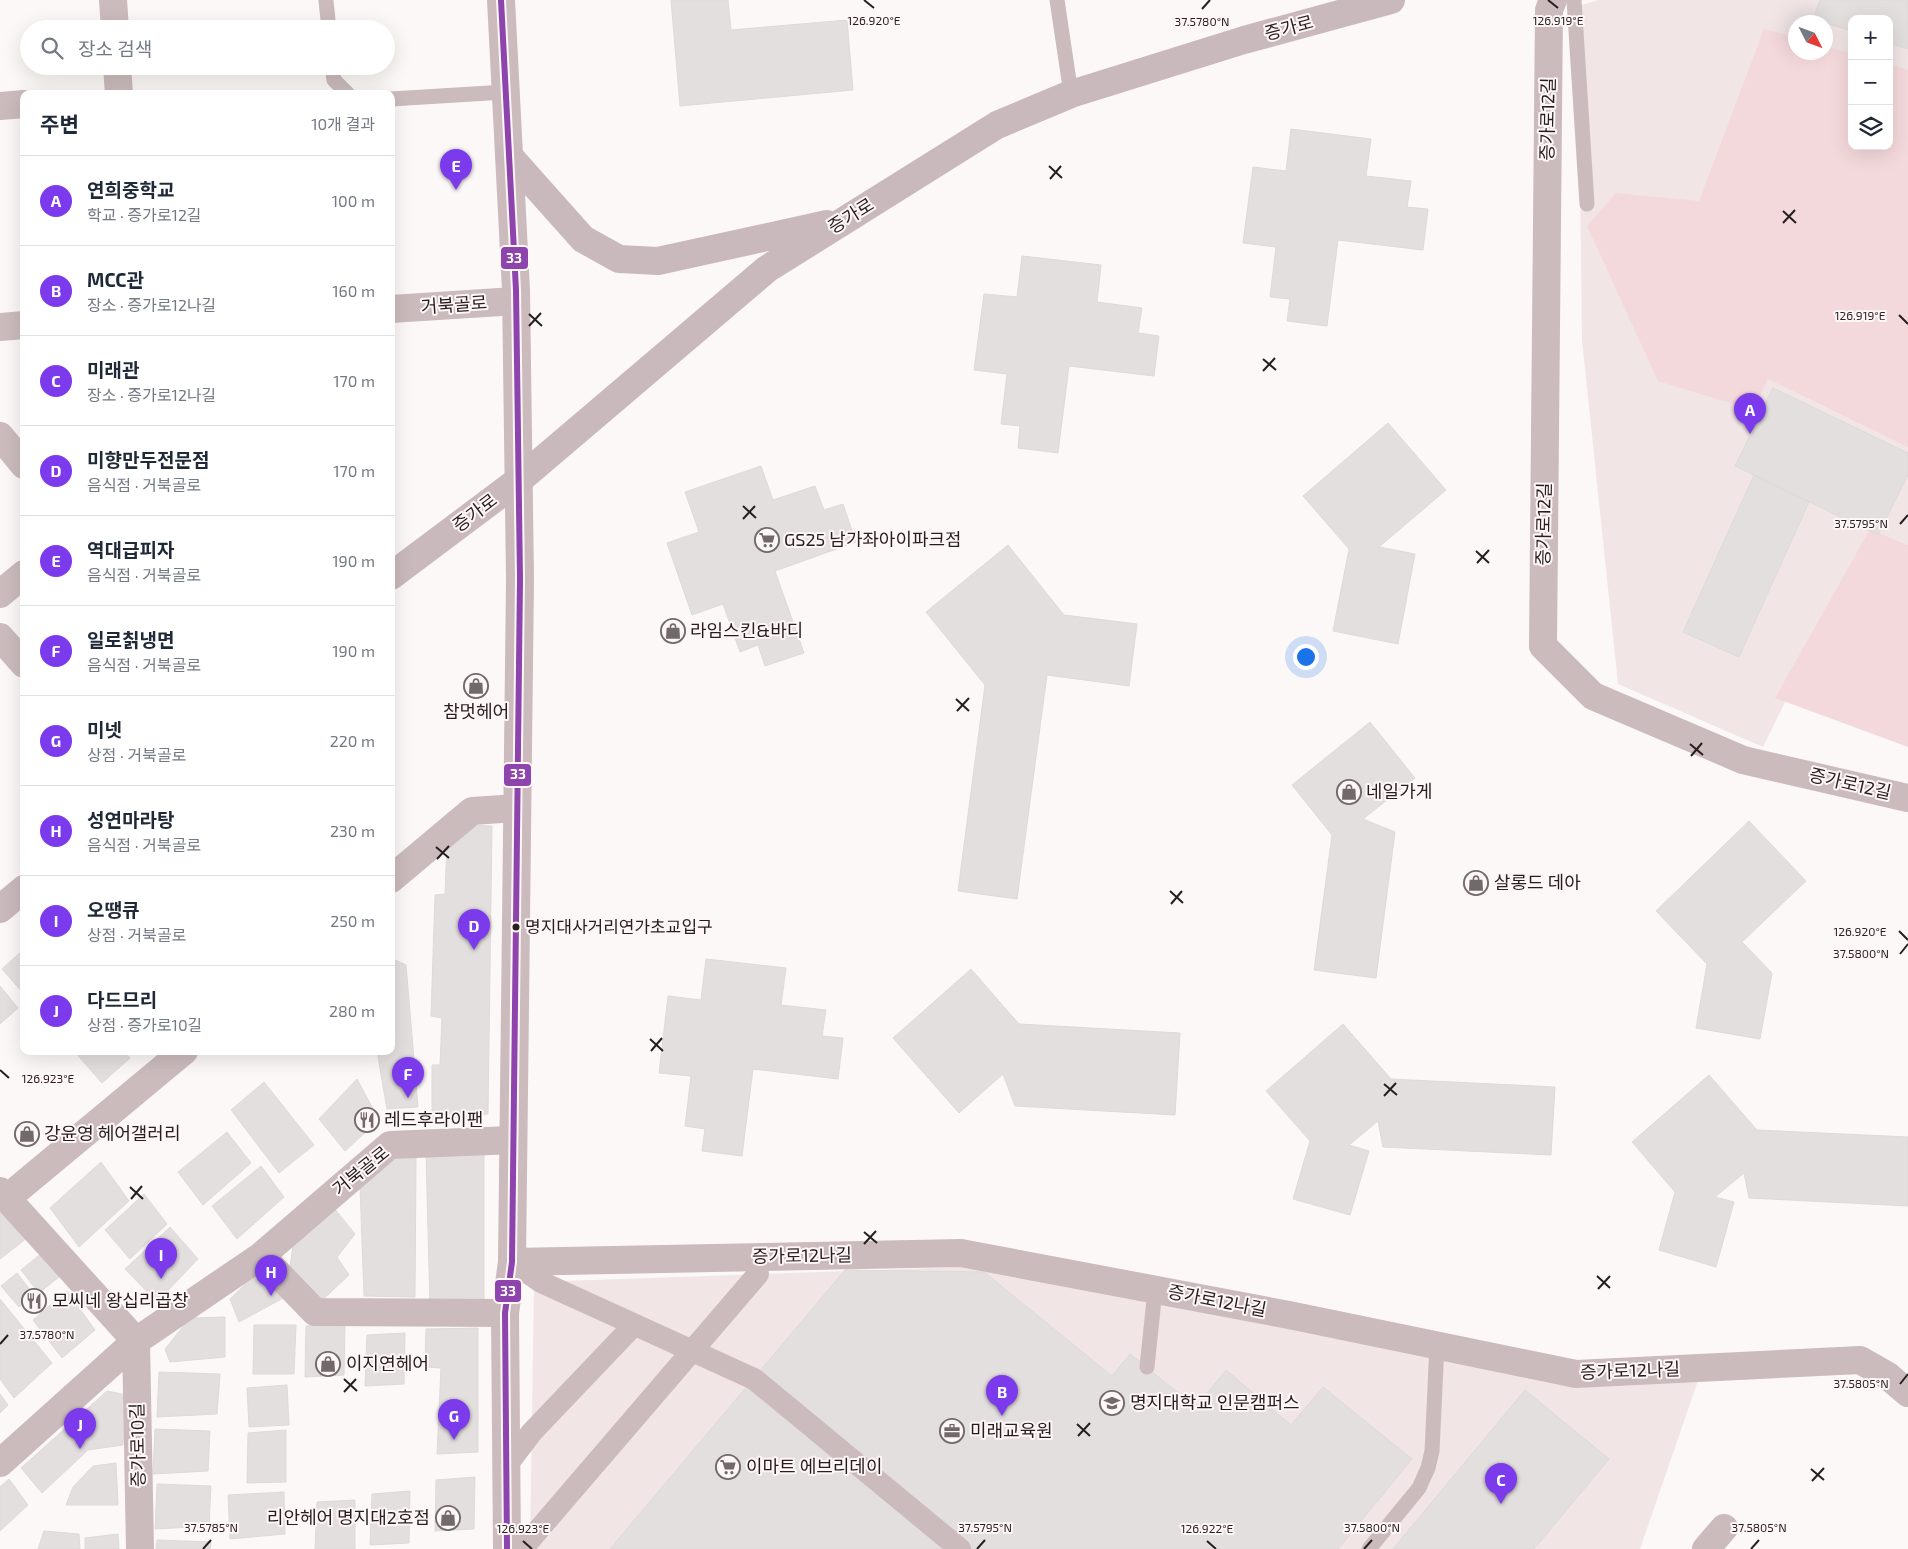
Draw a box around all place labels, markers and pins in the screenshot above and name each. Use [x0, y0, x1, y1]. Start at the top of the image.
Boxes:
pin: E [440, 149, 472, 190]
pin: A [1734, 393, 1766, 434]
supermarket icon: GS25 남가좌아이파크점 [754, 527, 780, 553]
place label: GS25 남가좌아이파크점 [784, 528, 962, 550]
shop icon: 라임스킨&바디 [660, 618, 686, 644]
place label: 라임스킨&바디 [690, 619, 803, 641]
shop icon: 참멋헤어 [463, 673, 489, 699]
place label: 참멋헤어 [443, 700, 509, 722]
shop icon: 네일가게 [1336, 779, 1362, 805]
place label: 네일가게 [1366, 780, 1432, 802]
shop icon: 살롱드 데아 [1463, 870, 1489, 896]
place label: 살롱드 데아 [1494, 871, 1581, 893]
pin: D [458, 909, 490, 950]
place label: 명지대사거리연가초교입구 [525, 916, 713, 936]
marker: 명지대사거리연가초교입구 [511, 922, 521, 932]
pin: F [392, 1057, 424, 1098]
restaurant icon: 레드후라이팬 [354, 1107, 380, 1133]
place label: 레드후라이팬 [384, 1108, 483, 1130]
shop icon: 강윤영 헤어갤러리 [14, 1121, 40, 1147]
place label: 강윤영 헤어갤러리 [44, 1122, 181, 1144]
pin: I [145, 1238, 177, 1279]
pin: H [255, 1255, 287, 1296]
restaurant icon: 모씨네 왕십리곱창 [21, 1288, 47, 1314]
place label: 모씨네 왕십리곱창 [52, 1289, 189, 1311]
shop icon: 이지연헤어 [315, 1351, 341, 1377]
place label: 이지연헤어 [346, 1352, 429, 1374]
pin: B [986, 1375, 1018, 1416]
school or university icon: 명지대학교 인문캠퍼스 [1099, 1390, 1125, 1416]
place label: 명지대학교 인문캠퍼스 [1130, 1391, 1300, 1413]
pin: G [438, 1399, 470, 1440]
pin: J [64, 1408, 96, 1449]
office icon: 미래교육원 [939, 1418, 965, 1444]
place label: 미래교육원 [970, 1419, 1053, 1441]
supermarket icon: 이마트 에브리데이 [715, 1454, 741, 1480]
place label: 이마트 에브리데이 [746, 1455, 883, 1477]
pin: C [1485, 1463, 1517, 1504]
shop icon: 리안헤어 명지대2호점 [435, 1505, 461, 1531]
place label: 리안헤어 명지대2호점 [267, 1506, 430, 1528]

